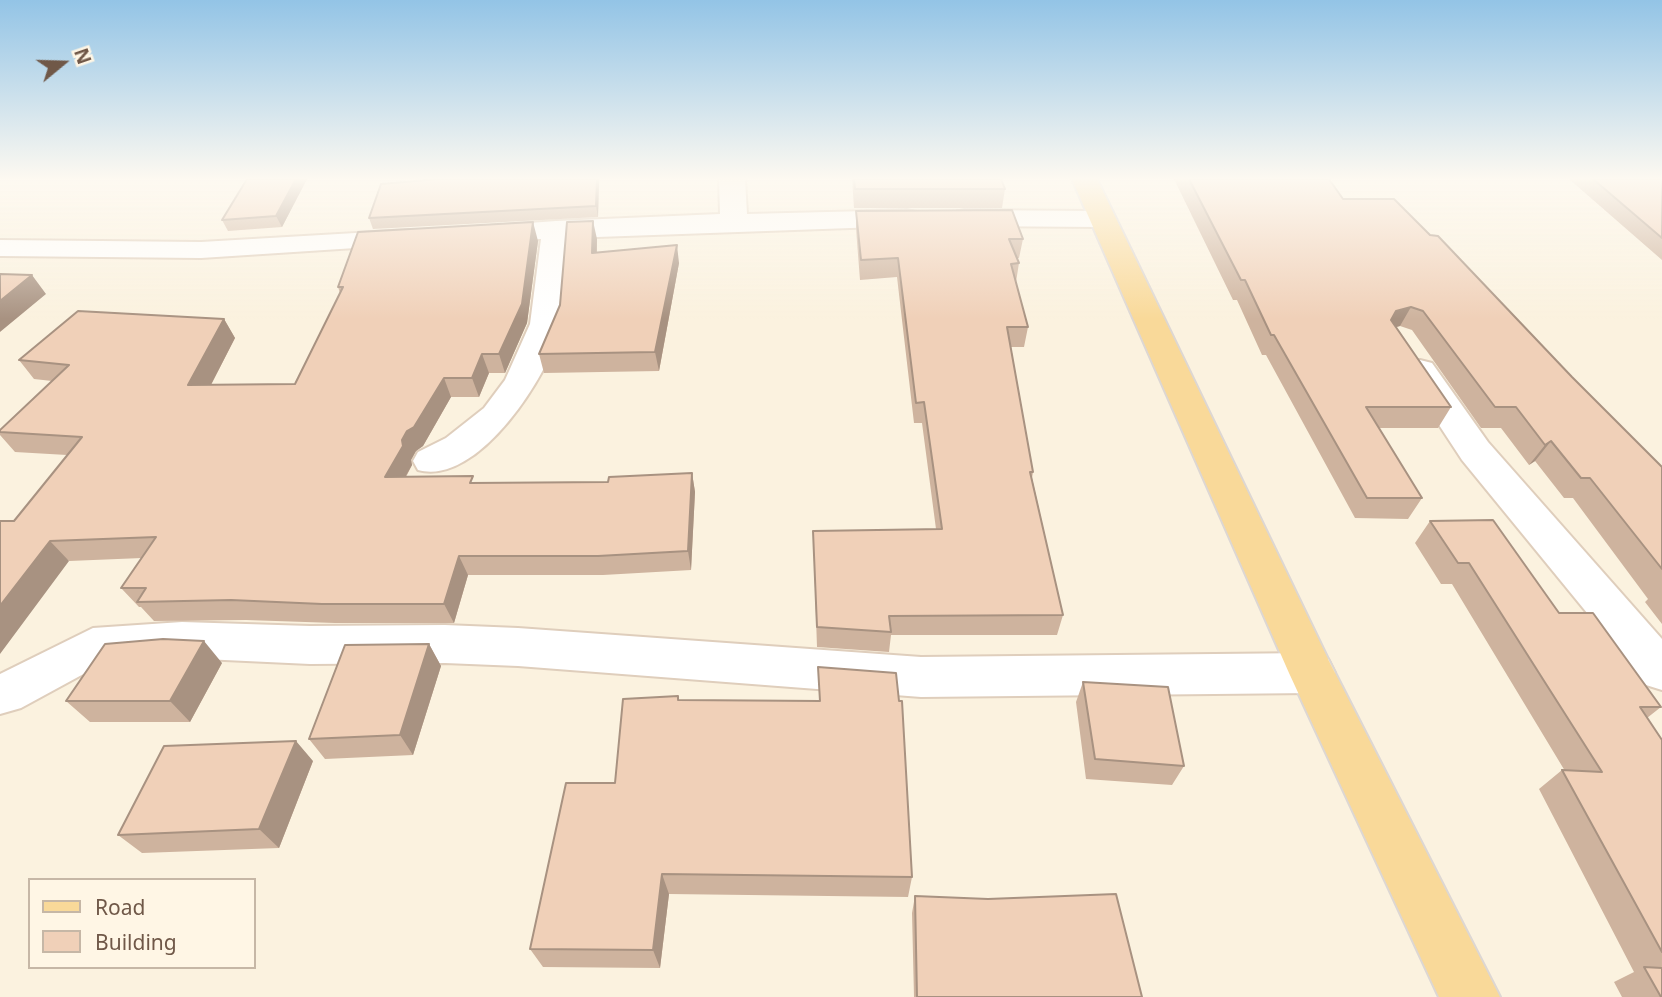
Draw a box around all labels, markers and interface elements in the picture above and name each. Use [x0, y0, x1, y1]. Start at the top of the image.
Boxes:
north arrow [28, 28, 98, 98]
text: N [68, 45, 98, 68]
legend [28, 878, 256, 969]
text: Road [95, 893, 145, 921]
text: Building [95, 928, 177, 956]

